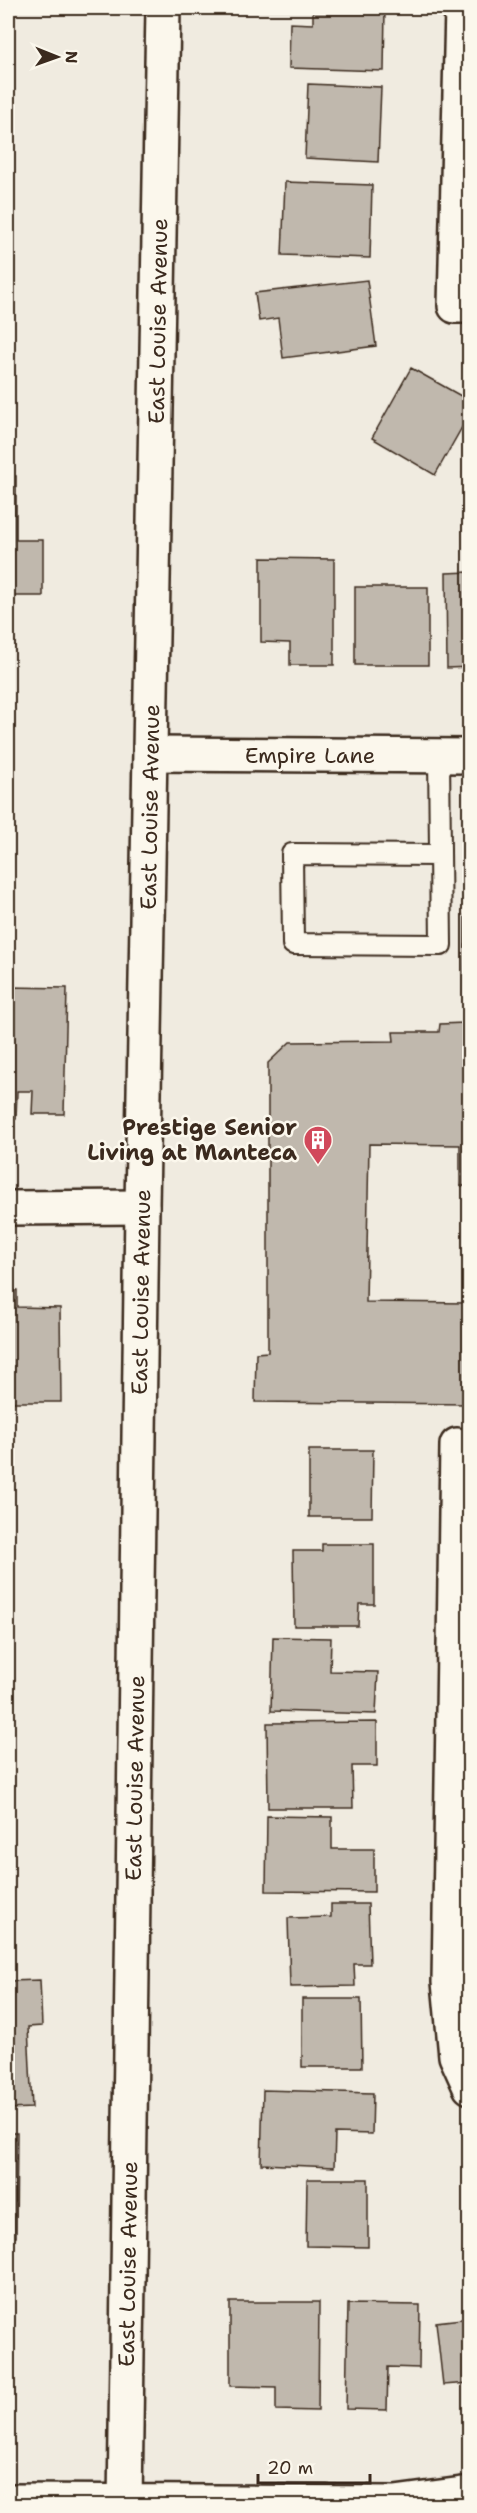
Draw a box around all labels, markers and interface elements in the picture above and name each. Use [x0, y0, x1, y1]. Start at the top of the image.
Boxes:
north arrow [27, 27, 87, 87]
text: N [61, 51, 82, 64]
street label: East Louise Avenue [142, 218, 174, 424]
street label: East Louise Avenue [134, 704, 166, 910]
street label: Empire Lane [245, 741, 375, 770]
place label: Prestige Senior Living at Manteca [87, 1113, 297, 1167]
building icon: Prestige Senior Living at Manteca [302, 1124, 334, 1166]
street label: East Louise Avenue [125, 1189, 157, 1395]
street label: East Louise Avenue [119, 1675, 151, 1881]
street label: East Louise Avenue [112, 2161, 144, 2367]
scale bar [258, 2447, 370, 2485]
text: 20 m [267, 2456, 313, 2480]

